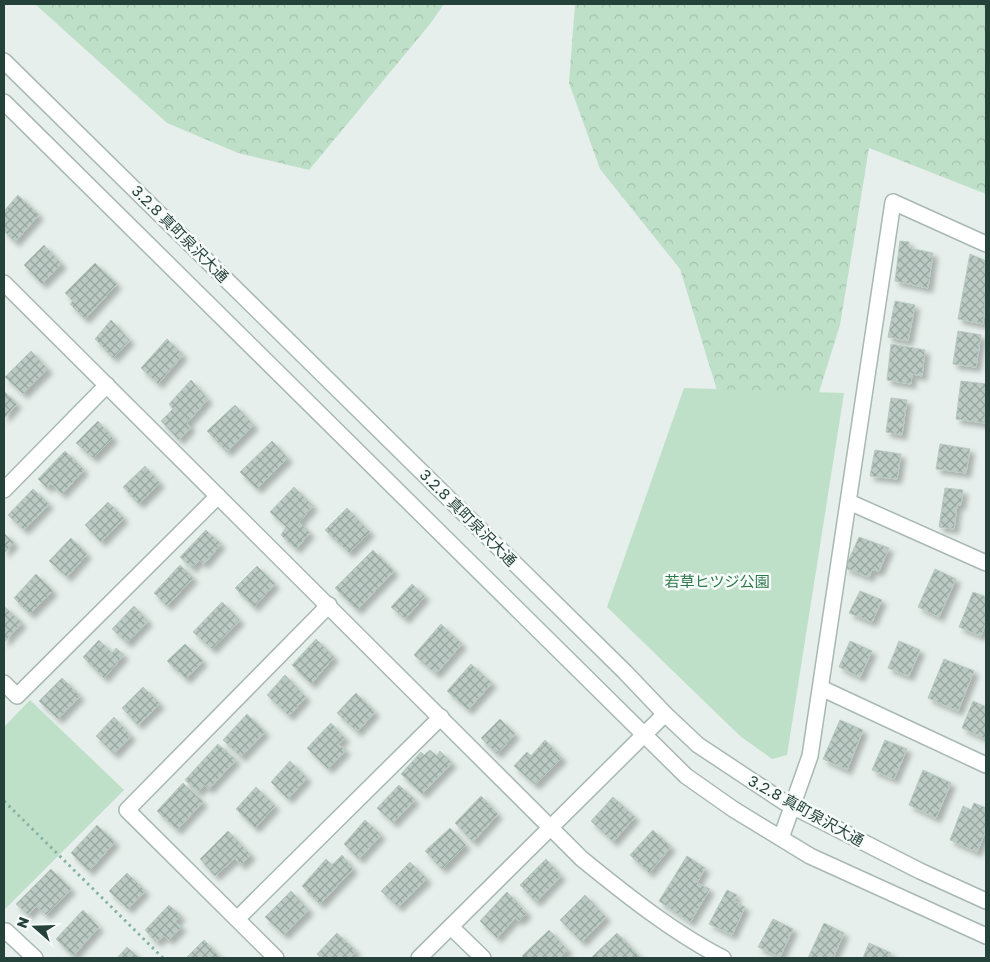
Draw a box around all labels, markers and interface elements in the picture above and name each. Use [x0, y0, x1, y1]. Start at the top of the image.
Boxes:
street label: 3.2.8 真町泉沢大通 [129, 181, 233, 285]
street label: 3.2.8 真町泉沢大通 [417, 465, 521, 569]
park label: 若草ヒツジ公園 [664, 572, 770, 590]
street label: 3.2.8 真町泉沢大通 [746, 771, 867, 849]
north arrow [10, 902, 60, 952]
text: N [13, 914, 32, 930]

